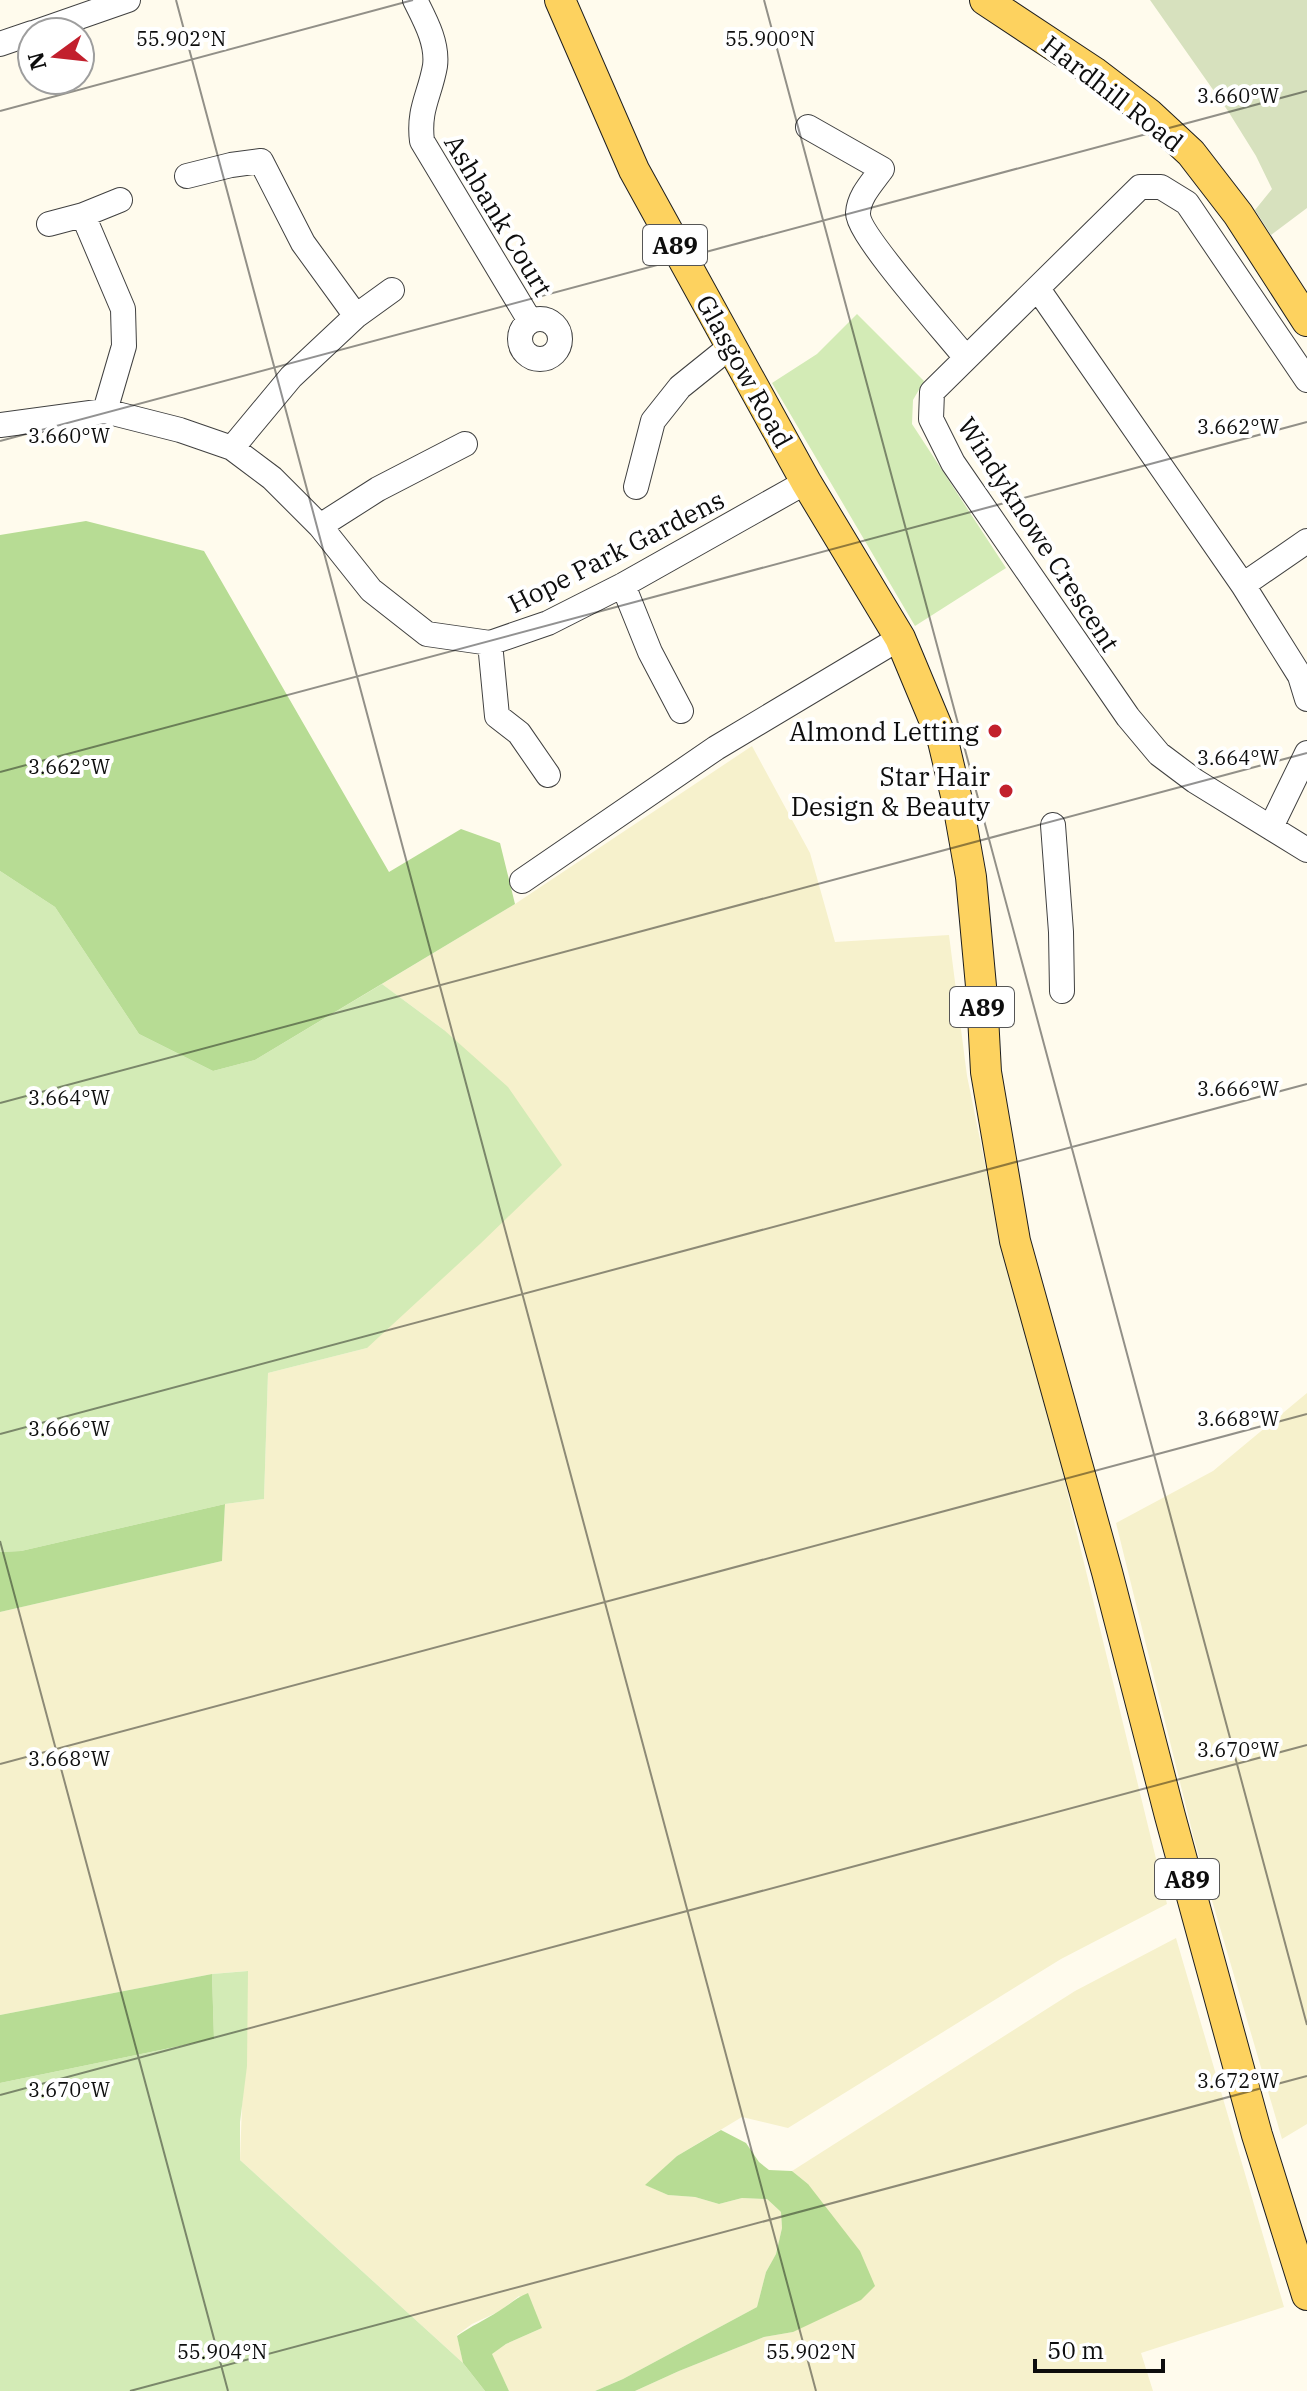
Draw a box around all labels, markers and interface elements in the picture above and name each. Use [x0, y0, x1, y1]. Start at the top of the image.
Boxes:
north arrow [16, 16, 96, 96]
text: 55.902°N [136, 25, 226, 52]
text: 55.900°N [725, 25, 815, 52]
street label: Hardhill Road [1036, 27, 1190, 159]
text: N [20, 49, 52, 73]
text: 3.660°W [1197, 82, 1279, 109]
street label: Ashbank Court [437, 128, 561, 302]
road number: A89 [643, 225, 707, 265]
street label: Glasgow Road [689, 288, 801, 454]
street label: Windyknowe Crescent [950, 410, 1128, 658]
text: 3.662°W [1197, 413, 1279, 440]
text: 3.660°W [28, 422, 110, 449]
street label: Hope Park Gardens [502, 482, 730, 620]
place label: Almond Letting [789, 714, 979, 748]
marker: Almond Letting [986, 722, 1004, 740]
text: 3.664°W [1197, 744, 1279, 771]
text: 3.662°W [28, 753, 110, 780]
place label: Star Hair Design & Beauty [791, 759, 990, 823]
marker: Star Hair Design & Beauty [997, 782, 1015, 800]
road number: A89 [950, 987, 1014, 1027]
text: 3.666°W [1197, 1075, 1279, 1102]
text: 3.664°W [28, 1084, 110, 1111]
text: 3.668°W [1197, 1405, 1279, 1432]
text: 3.666°W [28, 1415, 110, 1442]
text: 3.670°W [1197, 1736, 1279, 1763]
text: 3.668°W [28, 1745, 110, 1772]
road number: A89 [1155, 1859, 1219, 1899]
text: 3.672°W [1197, 2067, 1279, 2094]
text: 3.670°W [28, 2076, 110, 2103]
scale bar [1035, 2323, 1163, 2373]
text: 50 m [1047, 2334, 1104, 2366]
text: 55.904°N [177, 2338, 267, 2365]
text: 55.902°N [766, 2338, 856, 2365]

